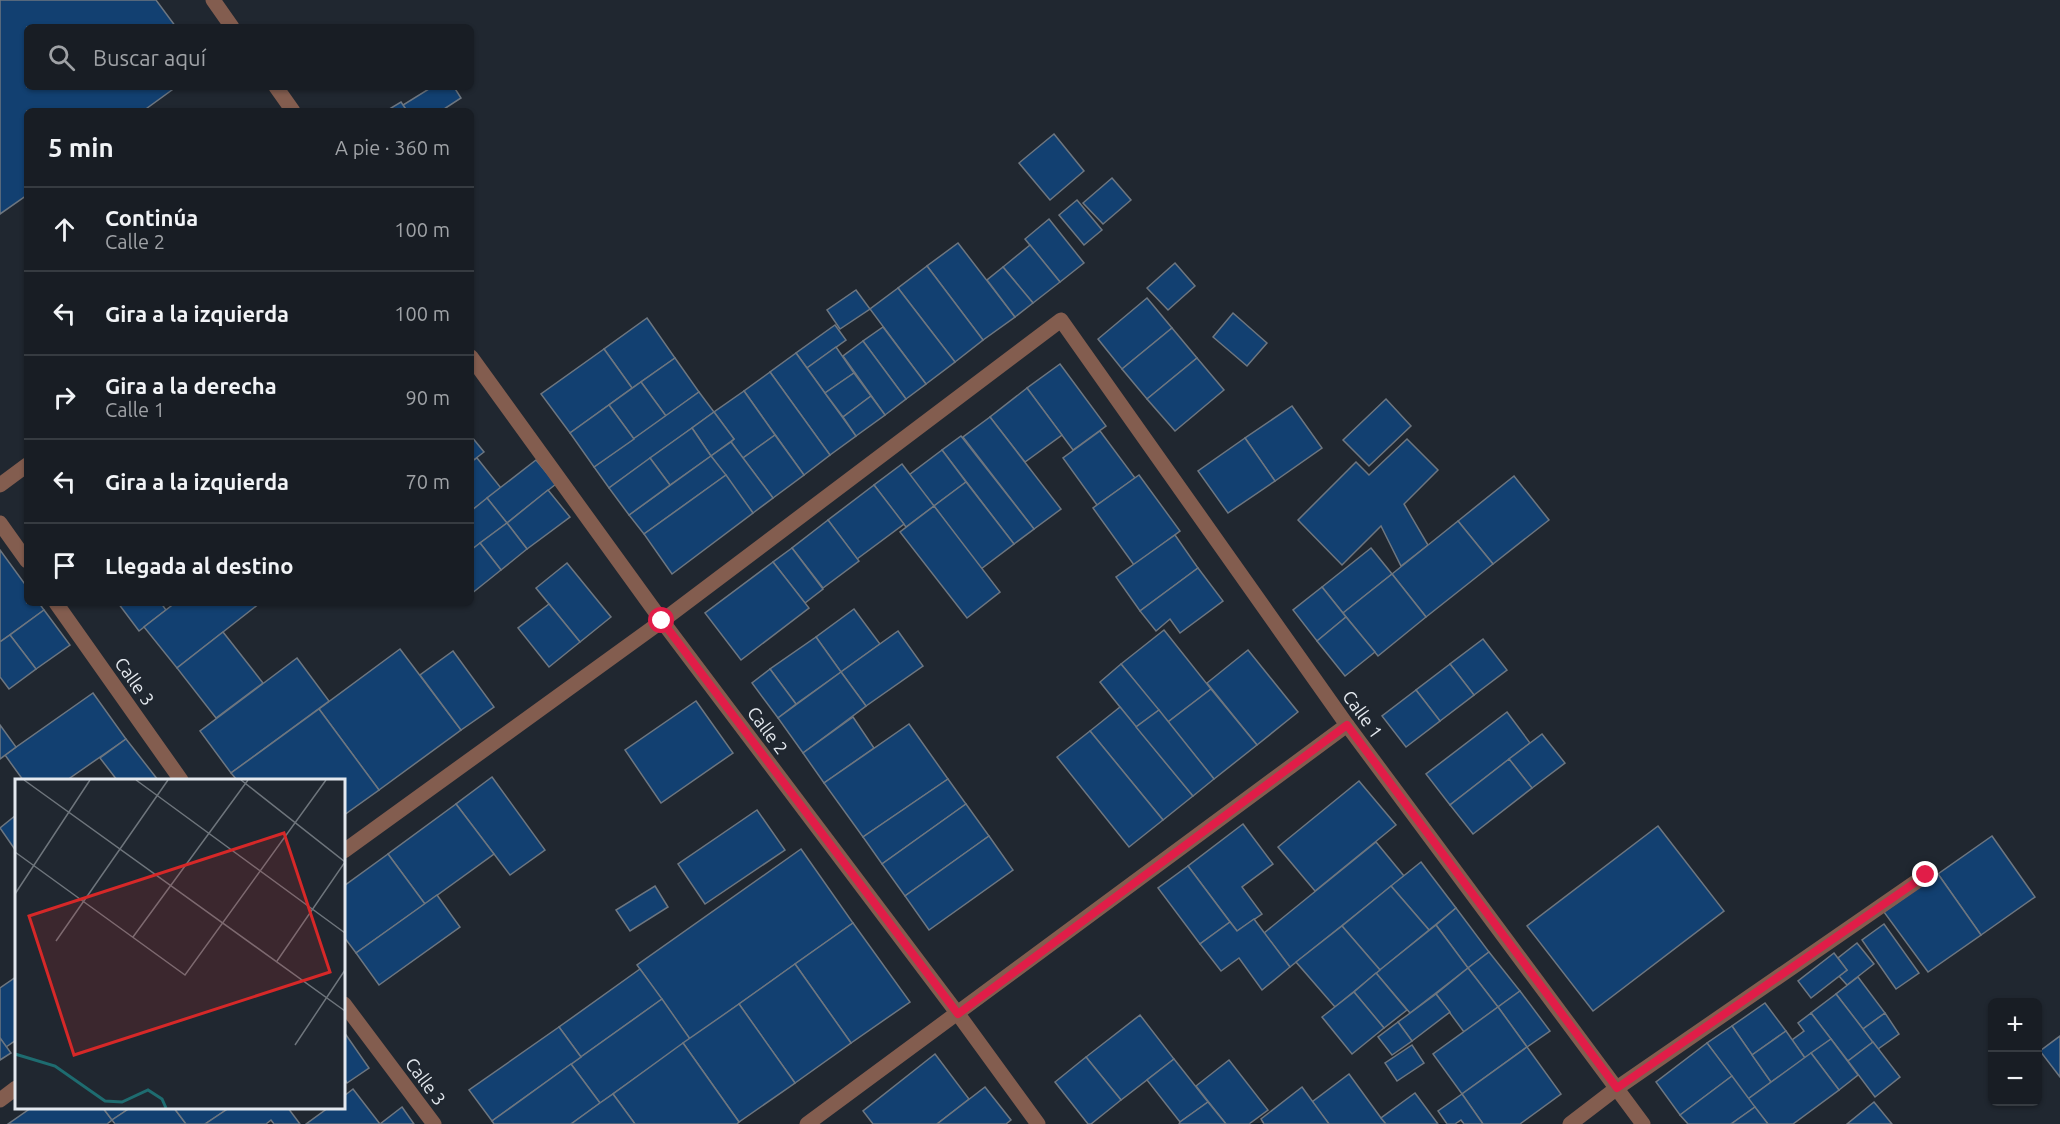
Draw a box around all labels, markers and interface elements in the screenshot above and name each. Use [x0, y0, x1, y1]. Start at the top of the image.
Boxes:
search box [24, 24, 474, 90]
icon: search [45, 41, 78, 74]
text: Buscar aquí [93, 45, 206, 70]
text: 5 min [48, 133, 114, 162]
text: A pie · 360 m [335, 136, 450, 159]
text: Continúa [105, 205, 198, 230]
icon: ahead [48, 213, 81, 246]
text: 100 m [394, 218, 450, 241]
text: Calle 2 [105, 230, 165, 253]
icon: left [48, 297, 81, 330]
text: Gira a la izquierda [105, 301, 289, 326]
text: 100 m [394, 302, 450, 325]
text: Gira a la derecha [105, 373, 277, 398]
icon: right [48, 381, 81, 414]
text: 90 m [406, 386, 450, 409]
text: Calle 1 [105, 398, 165, 421]
icon: left [48, 465, 81, 498]
text: Gira a la izquierda [105, 469, 289, 494]
text: 70 m [406, 470, 450, 493]
icon: arrive [48, 549, 81, 582]
text: Llegada al destino [105, 553, 293, 578]
route start [648, 607, 674, 633]
street label: Calle 3 [111, 653, 159, 709]
street label: Calle 1 [1339, 686, 1387, 742]
street label: Calle 2 [744, 702, 792, 758]
inset map [15, 779, 345, 1109]
route end [1912, 861, 1938, 887]
map controls [1988, 998, 2042, 1106]
button: + [1988, 998, 2042, 1052]
button: − [1988, 1052, 2042, 1106]
street label: Calle 3 [402, 1053, 450, 1109]

